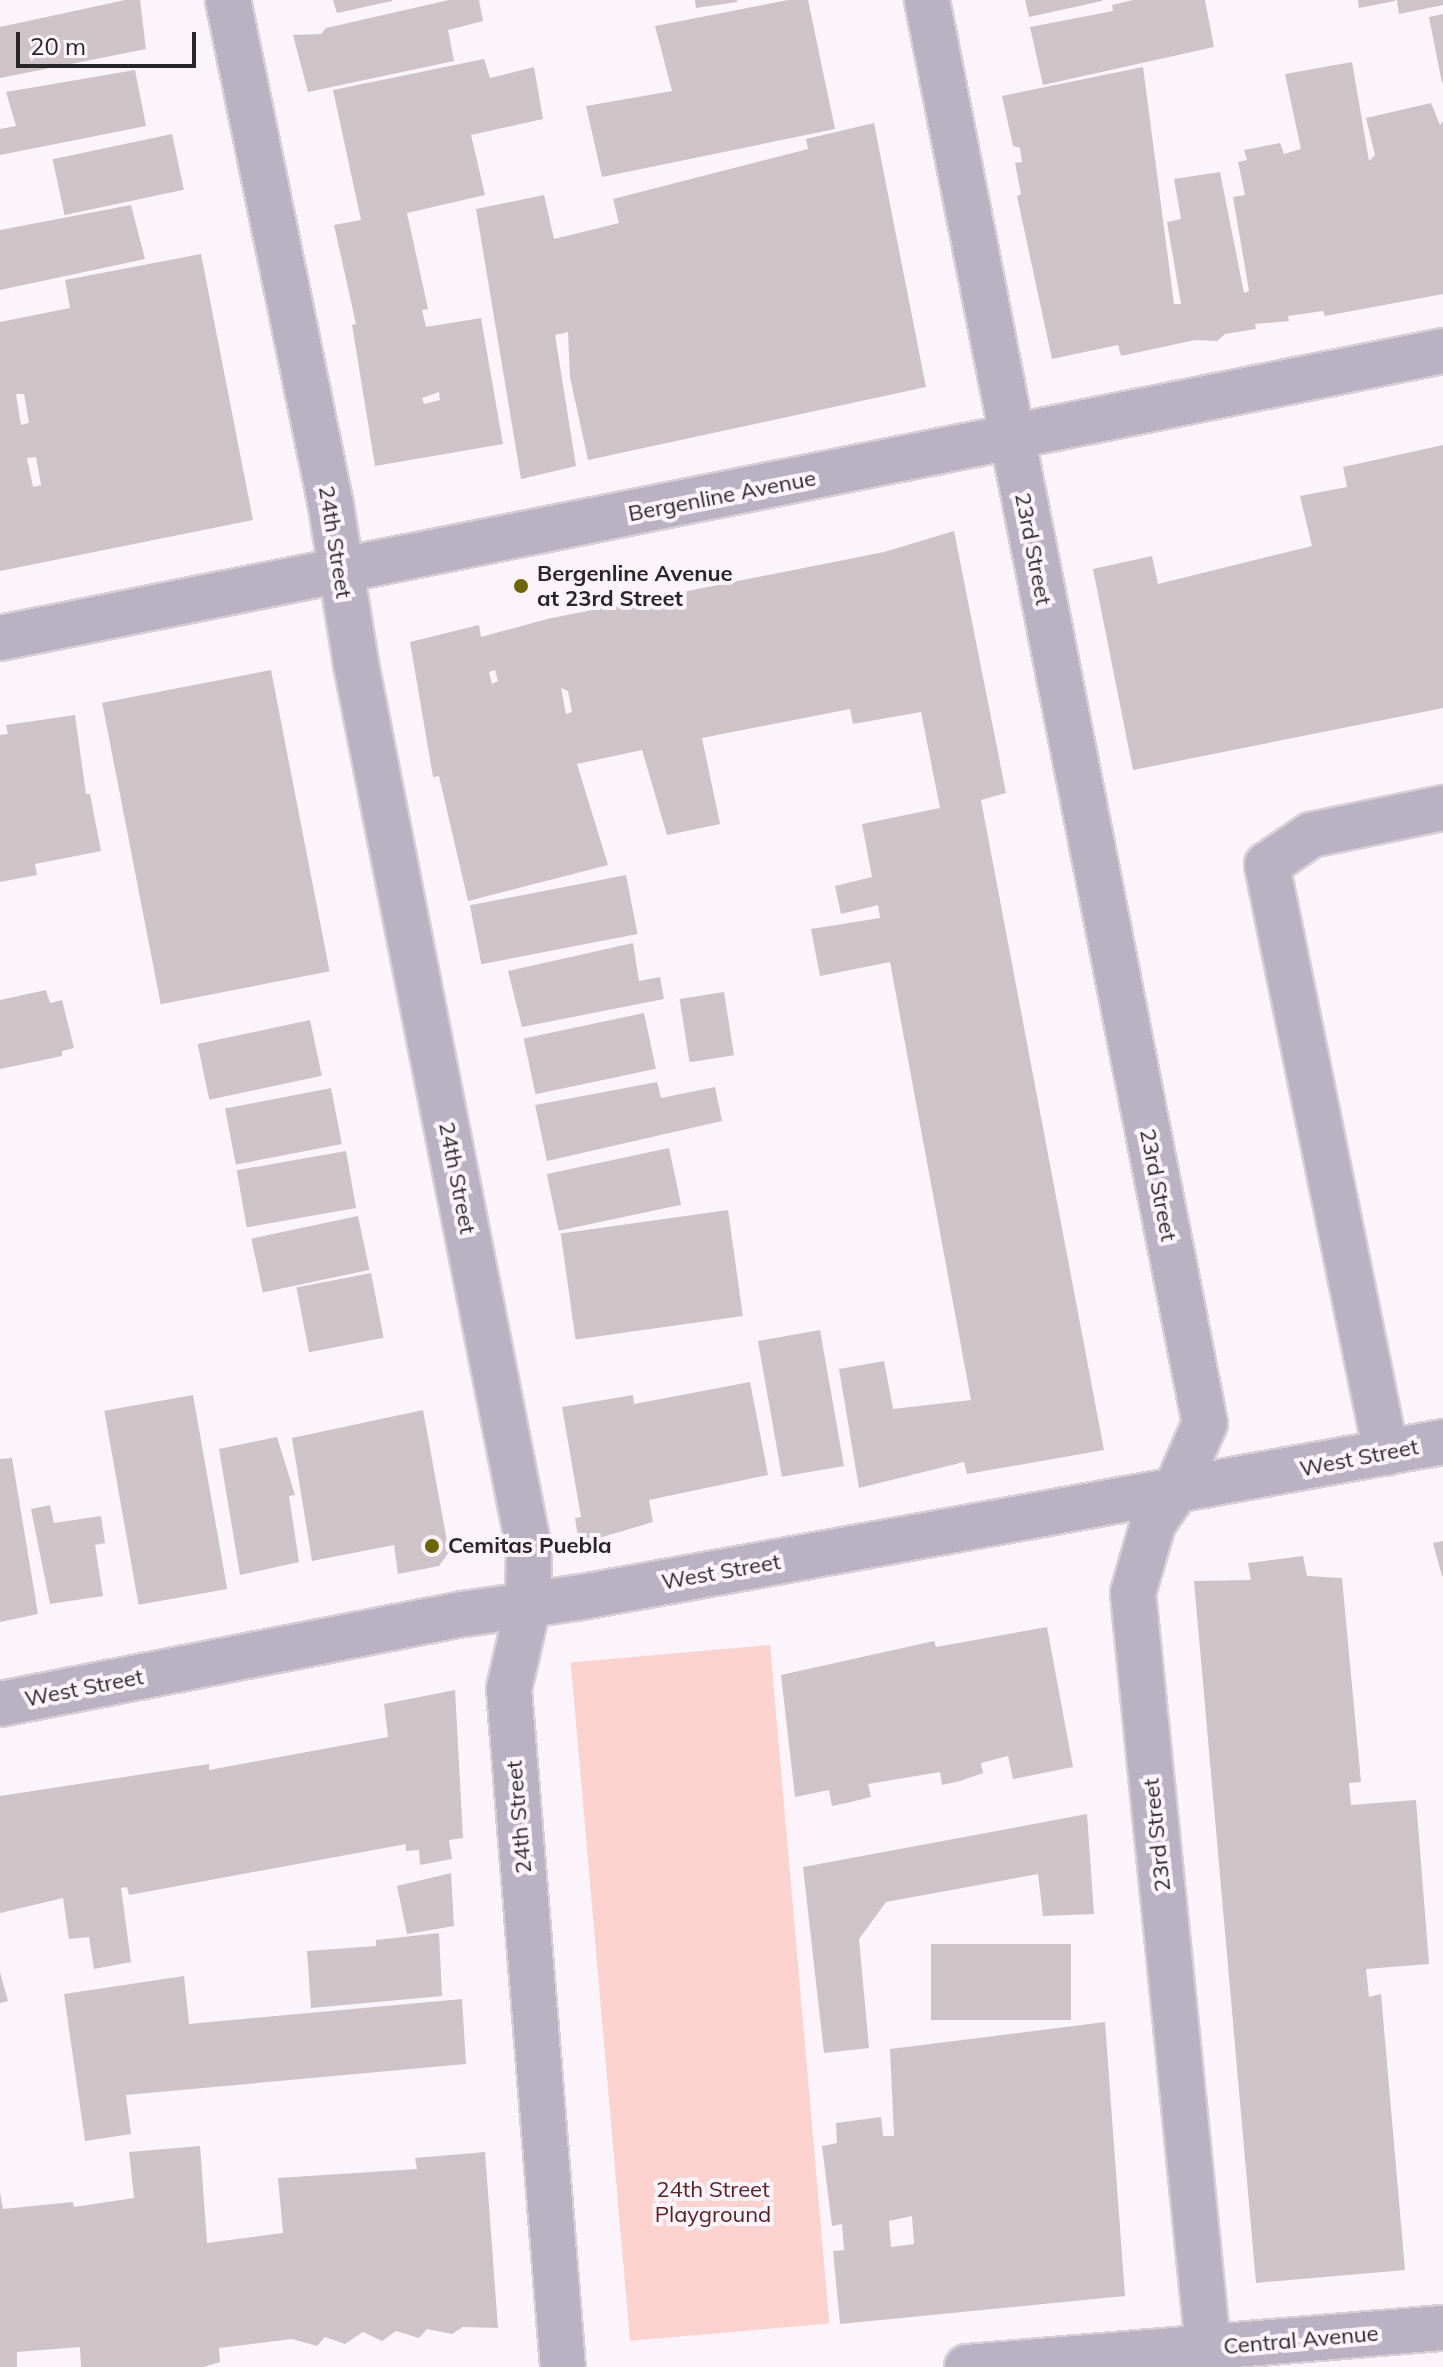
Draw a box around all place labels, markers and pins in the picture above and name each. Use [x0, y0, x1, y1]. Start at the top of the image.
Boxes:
place label: Bergenline Avenue at 23rd Street [537, 560, 733, 612]
marker: Bergenline Avenue at 23rd Street [512, 577, 530, 595]
place label: Cemitas Puebla [448, 1533, 612, 1559]
marker: Cemitas Puebla [423, 1537, 441, 1555]

